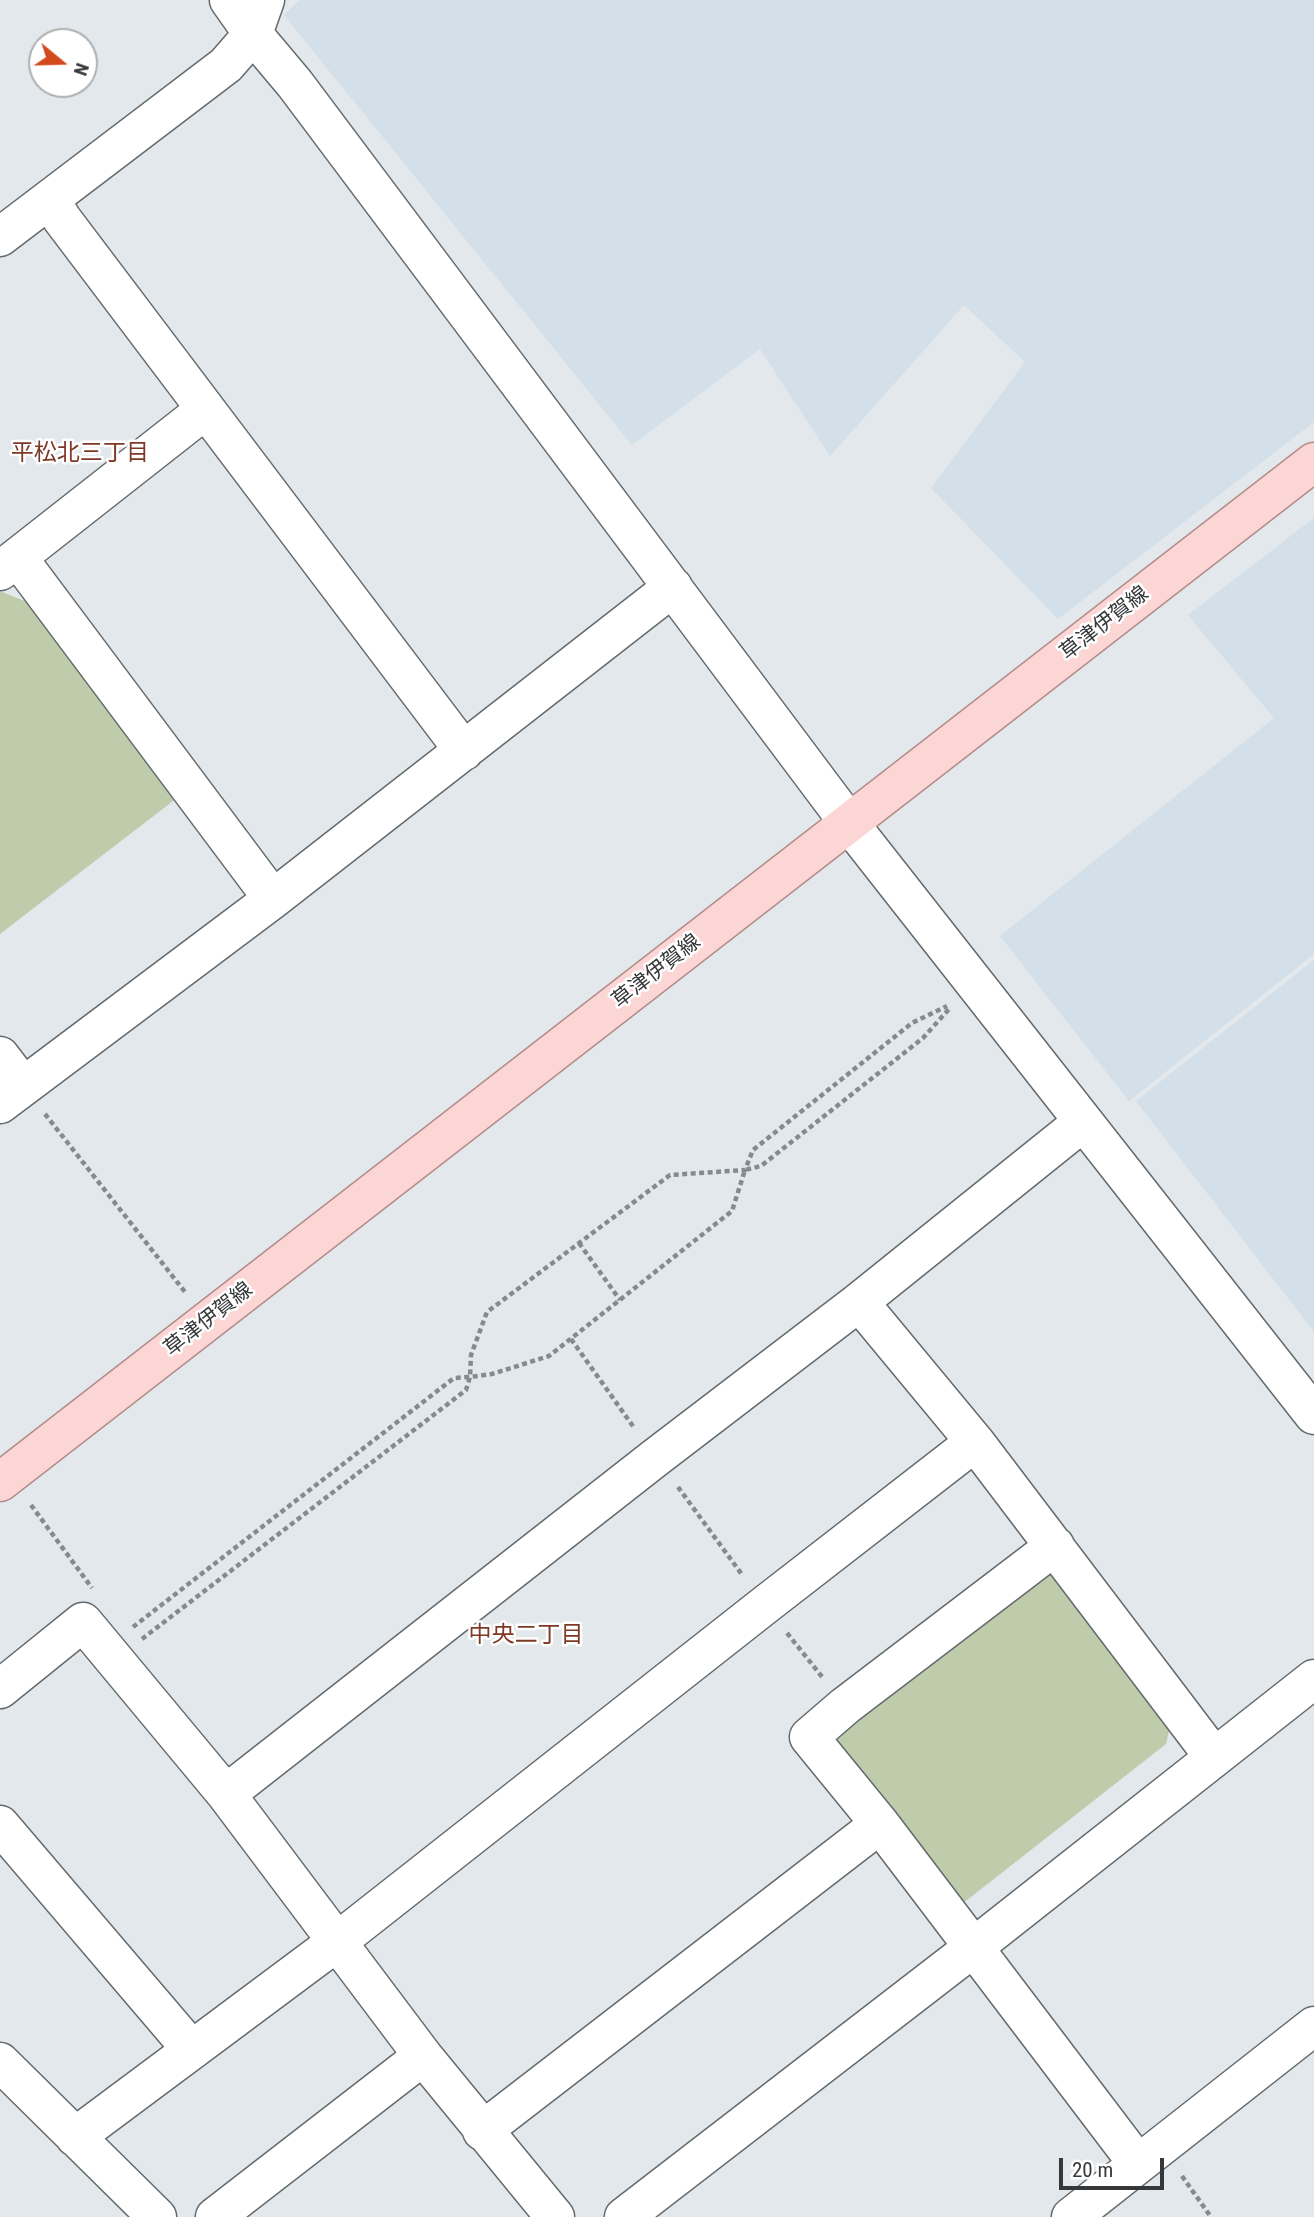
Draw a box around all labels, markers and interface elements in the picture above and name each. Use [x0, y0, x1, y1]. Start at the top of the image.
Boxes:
north arrow [28, 28, 98, 98]
text: N [69, 60, 94, 79]
district label: 平松北三丁目 [11, 440, 149, 468]
street label: 草津伊賀線 [1056, 582, 1154, 666]
street label: 草津伊賀線 [608, 930, 706, 1014]
street label: 草津伊賀線 [160, 1278, 258, 1362]
district label: 中央二丁目 [469, 1622, 583, 1650]
scale bar [1062, 2144, 1167, 2188]
text: 20 m [1072, 2158, 1113, 2182]

